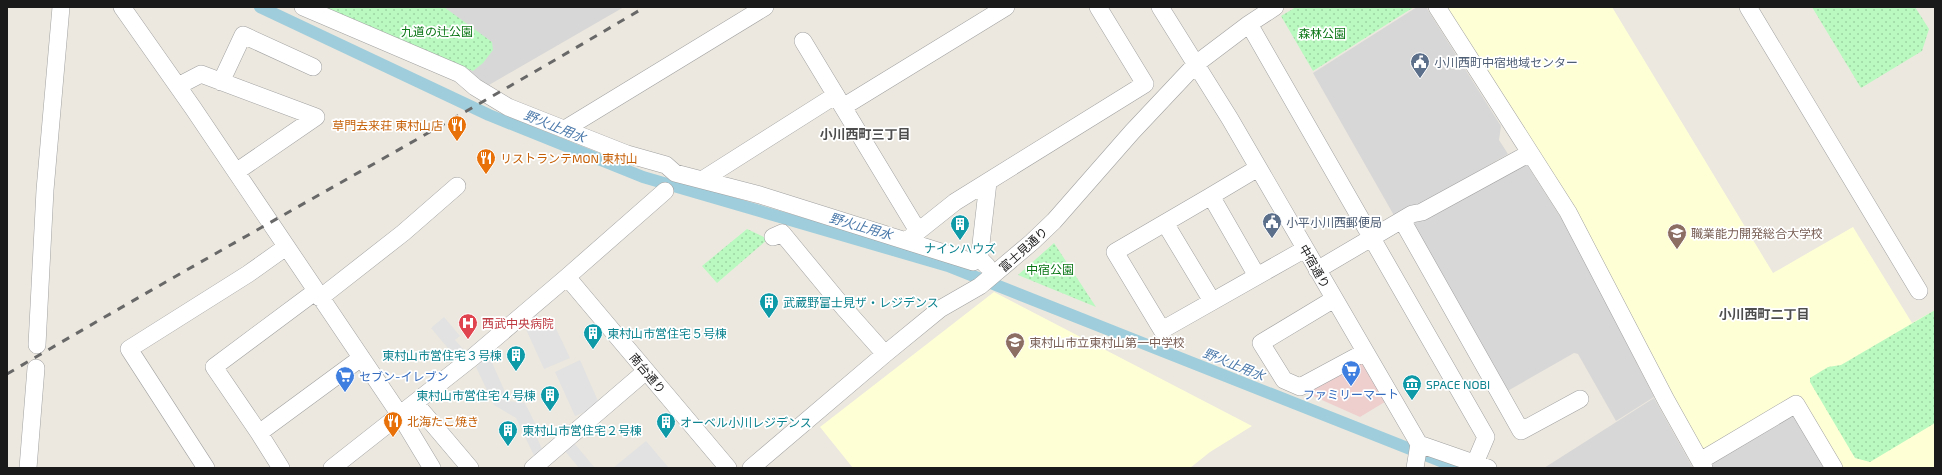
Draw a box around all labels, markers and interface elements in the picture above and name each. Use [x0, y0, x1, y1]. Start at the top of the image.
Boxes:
park label: 九道の辻公園 [401, 24, 473, 38]
park label: 森林公園 [1298, 26, 1346, 40]
public building icon: 小川西町中宿地域センター [1409, 51, 1431, 79]
place label: 小川西町中宿地域センター [1434, 55, 1578, 69]
water label: 野火止用水 [522, 106, 590, 146]
restaurant icon: 草門去来荘 東村山店 [446, 114, 468, 142]
place label: 草門去来荘 東村山店 [332, 118, 443, 132]
district label: 小川西町三丁目 [819, 126, 911, 142]
restaurant icon: リストランテMON 東村山 [475, 147, 497, 175]
place label: リストランテMON 東村山 [500, 151, 638, 165]
water label: 野火止用水 [828, 209, 896, 243]
public building icon: 小平小川西郵便局 [1261, 211, 1283, 239]
building icon: ナインハウズ [949, 213, 971, 241]
place label: 小平小川西郵便局 [1286, 215, 1382, 229]
school or university icon: 職業能力開発総合大学校 [1666, 222, 1688, 250]
street label: 富士見通り [996, 224, 1050, 274]
place label: 職業能力開発総合大学校 [1691, 226, 1823, 240]
place label: ナインハウズ [924, 241, 996, 255]
street label: 中宿通り [1297, 242, 1333, 290]
park label: 中宿公園 [1026, 262, 1074, 276]
building icon: 武蔵野富士見ザ・レジデンス [758, 291, 780, 319]
place label: 武蔵野富士見ザ・レジデンス [783, 295, 939, 309]
district label: 小川西町二丁目 [1718, 306, 1810, 322]
hospital icon: 西武中央病院 [457, 312, 479, 340]
place label: 西武中央病院 [482, 316, 554, 330]
building icon: 東村山市営住宅５号棟 [582, 322, 604, 350]
place label: 東村山市営住宅５号棟 [607, 326, 727, 340]
school or university icon: 東村山市立東村山第一中学校 [1004, 331, 1026, 359]
place label: 東村山市立東村山第一中学校 [1029, 335, 1185, 349]
building icon: 東村山市営住宅３号棟 [505, 344, 527, 372]
water label: 野火止用水 [1201, 344, 1269, 384]
place label: 東村山市営住宅３号棟 [382, 348, 502, 362]
street label: 南台通り [627, 350, 669, 396]
supermarket icon: ファミリーマート [1340, 359, 1362, 387]
supermarket icon: セブン-イレブン [334, 365, 356, 393]
place label: セブン-イレブン [359, 369, 448, 383]
museum icon: SPACE NOBI [1401, 373, 1423, 401]
place label: SPACE NOBI [1426, 377, 1490, 391]
building icon: 東村山市営住宅４号棟 [539, 384, 561, 412]
place label: ファミリーマート [1303, 387, 1399, 401]
place label: 東村山市営住宅４号棟 [416, 388, 536, 402]
restaurant icon: 北海たこ焼き [382, 410, 404, 438]
building icon: オーベル小川レジデンス [655, 411, 677, 439]
place label: 北海たこ焼き [407, 414, 479, 428]
place label: オーベル小川レジデンス [680, 415, 812, 429]
building icon: 東村山市営住宅２号棟 [497, 419, 519, 447]
place label: 東村山市営住宅２号棟 [522, 423, 642, 437]

